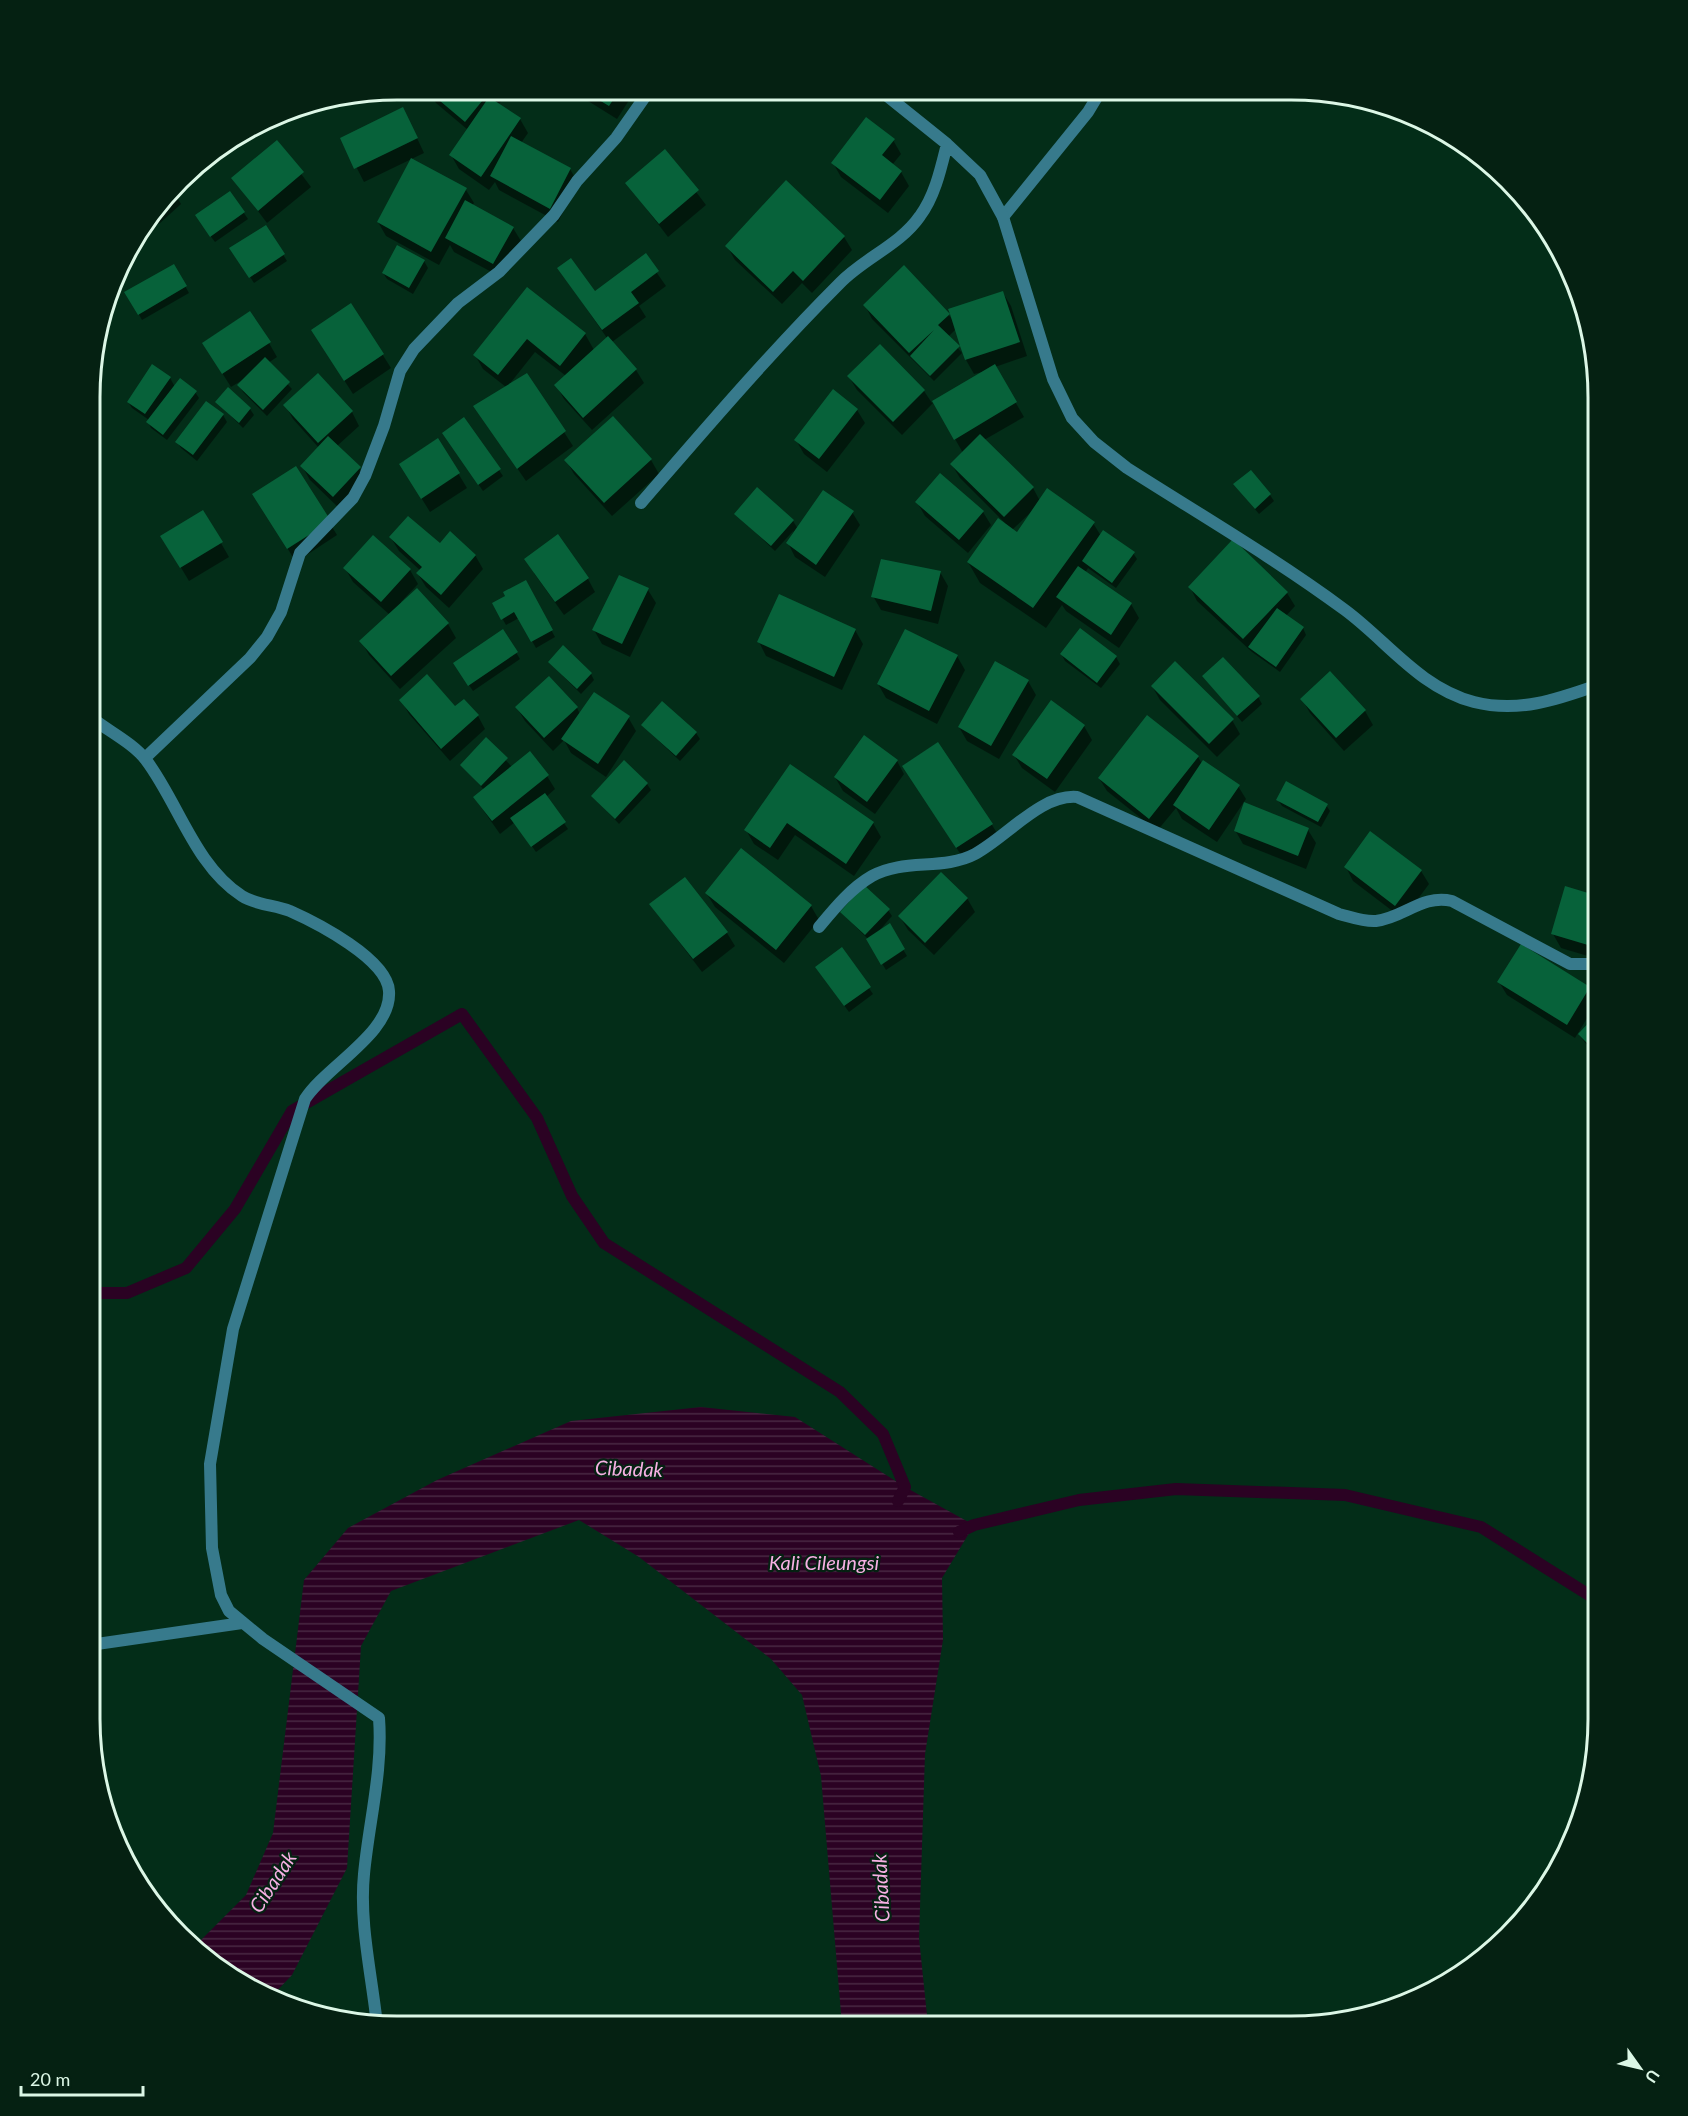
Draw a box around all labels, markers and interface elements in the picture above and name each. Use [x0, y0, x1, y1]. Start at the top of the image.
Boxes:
water label: Cibadak [595, 1455, 664, 1481]
water label: Kali Cileungsi [769, 1550, 880, 1574]
water label: Cibadak [244, 1846, 301, 1917]
water label: Cibadak [866, 1853, 894, 1923]
north arrow [1610, 2038, 1670, 2098]
scale bar [21, 2059, 142, 2097]
text: U [1642, 2066, 1664, 2087]
text: 20 m [30, 2068, 70, 2090]

